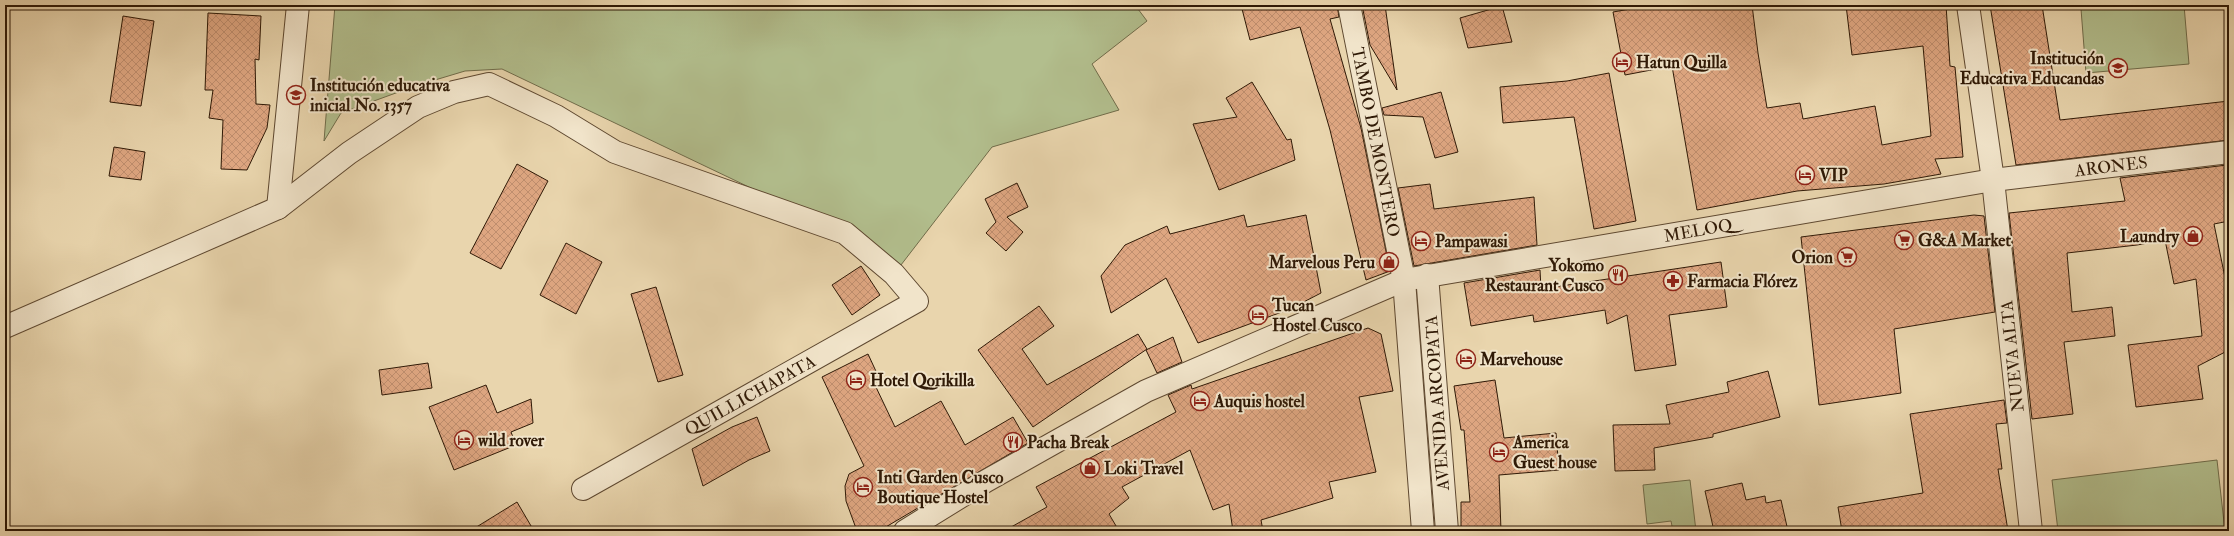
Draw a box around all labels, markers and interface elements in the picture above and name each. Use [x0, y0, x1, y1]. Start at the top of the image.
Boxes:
street label: TAMBO DE MONTERO [1347, 45, 1404, 239]
place label: Institución Educativa Educandas [1960, 48, 2104, 89]
hotel icon: Hatun Quilla [1611, 51, 1633, 73]
place label: Hatun Quilla [1636, 52, 1728, 73]
school or university icon: Institución Educativa Educandas [2107, 57, 2129, 79]
place label: Institución educativa inicial No. 1357 [309, 75, 451, 116]
school or university icon: Institución educativa inicial No. 1357 [285, 84, 307, 106]
street label: ARONES [2072, 152, 2149, 181]
hotel icon: VIP [1794, 164, 1816, 186]
place label: VIP [1818, 165, 1848, 186]
street label: MELOQ [1662, 212, 1744, 247]
shop icon: Laundry [2182, 225, 2204, 247]
place label: Laundry [2120, 226, 2180, 248]
supermarket icon: G&A Market [1893, 229, 1915, 251]
hotel icon: Pampawasi [1410, 230, 1432, 252]
place label: G&A Market [1918, 230, 2011, 251]
place label: Pampawasi [1435, 231, 1508, 253]
supermarket icon: Orion [1836, 246, 1858, 268]
place label: Orion [1791, 247, 1833, 268]
shop icon: Marvelous Peru [1378, 251, 1400, 273]
place label: Marvelous Peru [1267, 252, 1375, 273]
place label: Yokomo Restaurant Cusco [1485, 255, 1604, 296]
restaurant icon: Yokomo Restaurant Cusco [1607, 264, 1629, 286]
pharmacy icon: Farmacia Flórez [1662, 270, 1684, 292]
place label: Farmacia Flórez [1687, 271, 1798, 292]
place label: Tucan Hostel Cusco [1271, 295, 1362, 336]
street label: NUEVA ALTA [1996, 299, 2029, 413]
hotel icon: Tucan Hostel Cusco [1247, 304, 1269, 326]
street label: AVENIDA ARCOPATA [1421, 315, 1454, 492]
hotel icon: Marvehouse [1455, 348, 1477, 370]
place label: Marvehouse [1479, 349, 1564, 370]
street label: QUILLICHAPATA [681, 351, 820, 440]
hotel icon: Hotel Qorikilla [845, 369, 867, 391]
place label: Hotel Qorikilla [870, 370, 975, 391]
hotel icon: Auquis hostel [1189, 390, 1211, 412]
place label: Auquis hostel [1213, 391, 1306, 413]
hotel icon: wild rover [453, 429, 475, 451]
place label: wild rover [477, 430, 545, 451]
restaurant icon: Pacha Break [1002, 431, 1024, 453]
place label: Pacha Break [1027, 432, 1110, 453]
place label: America Guest house [1512, 432, 1598, 473]
hotel icon: America Guest house [1488, 441, 1510, 463]
shop icon: Loki Travel [1079, 457, 1101, 479]
place label: Loki Travel [1104, 458, 1184, 479]
place label: Inti Garden Cusco Boutique Hostel [877, 467, 1003, 509]
hotel icon: Inti Garden Cusco Boutique Hostel [852, 476, 874, 498]

